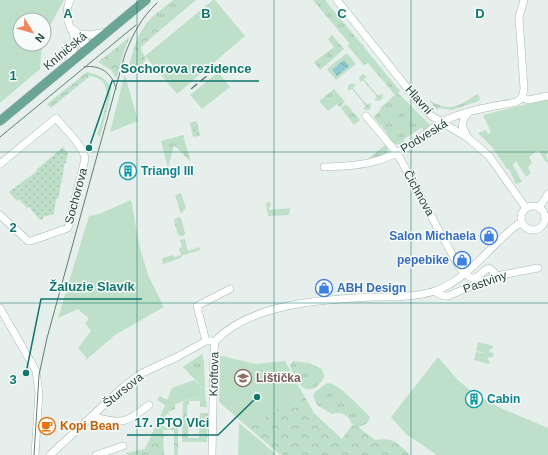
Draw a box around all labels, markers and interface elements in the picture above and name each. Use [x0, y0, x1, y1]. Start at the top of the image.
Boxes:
text: A [63, 6, 73, 21]
text: B [201, 6, 211, 21]
text: C [337, 6, 347, 21]
text: D [475, 6, 485, 21]
north arrow [12, 12, 52, 52]
street label: Kníničská [41, 29, 90, 73]
text: N [33, 31, 47, 45]
callout: Sochorova rezidence [112, 56, 259, 81]
text: Sochorova rezidence [121, 61, 251, 76]
text: 1 [9, 68, 17, 83]
street label: Hlavní [402, 83, 436, 118]
street label: Podveská [398, 116, 450, 156]
building icon: Triangl III [118, 161, 138, 181]
place label: Triangl III [141, 164, 194, 178]
street label: Sochorova [62, 166, 90, 226]
street label: Čichnova [401, 167, 438, 219]
text: 2 [9, 220, 17, 235]
shop icon: Salon Michaela [479, 226, 499, 246]
place label: Salon Michaela [389, 229, 476, 243]
shop icon: pepebike [452, 250, 472, 270]
place label: pepebike [397, 253, 449, 267]
street label: Pastviny [461, 268, 509, 296]
callout: Žaluzie Slavík [41, 274, 142, 299]
shop icon: ABH Design [314, 278, 334, 298]
text: Žaluzie Slavík [49, 279, 135, 294]
place label: ABH Design [337, 281, 406, 295]
street label: Kroftova [207, 351, 221, 396]
school or university icon: Lištička [233, 368, 253, 388]
street label: Štursova [100, 369, 146, 410]
place label: Lištička [256, 371, 301, 385]
text: 3 [9, 372, 17, 387]
building icon: Cabin [464, 389, 484, 409]
place label: Cabin [487, 392, 520, 406]
callout: 17. PTO Vlci [127, 410, 218, 435]
text: 17. PTO Vlci [135, 415, 209, 430]
cafe icon: Kopi Bean [37, 416, 57, 436]
place label: Kopi Bean [60, 419, 119, 433]

